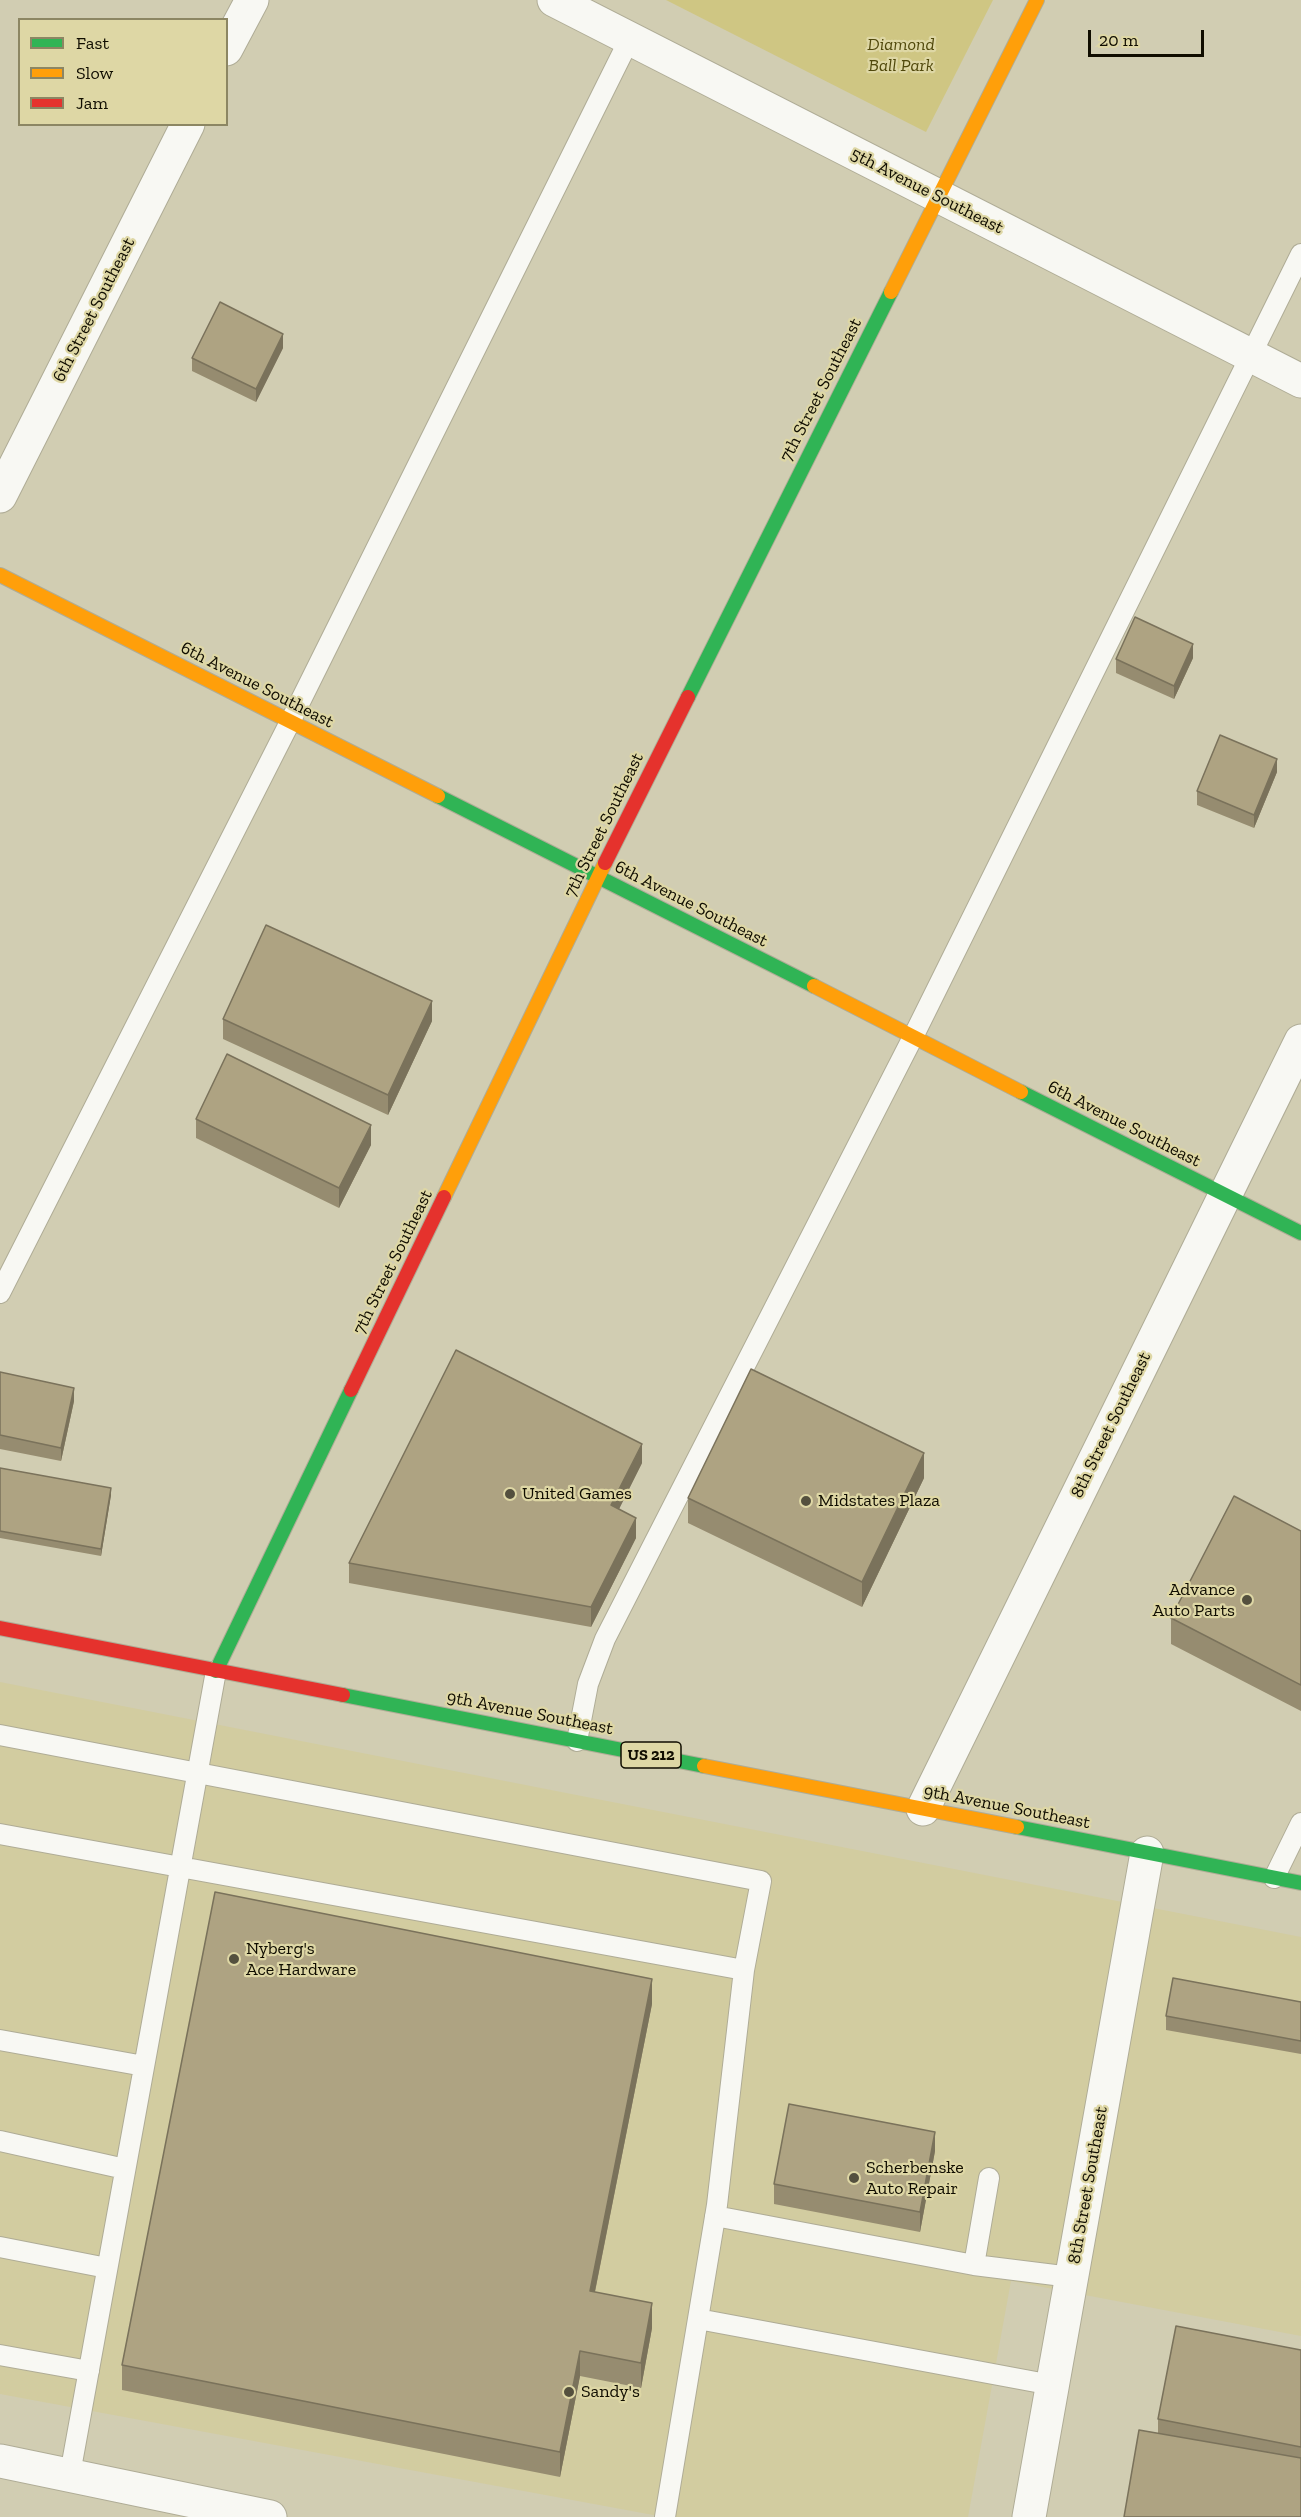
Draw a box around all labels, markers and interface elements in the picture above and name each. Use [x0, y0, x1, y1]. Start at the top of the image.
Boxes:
legend [18, 18, 228, 126]
scale bar [1091, 18, 1206, 56]
text: 20 m [1099, 29, 1138, 51]
text: Fast [76, 32, 109, 54]
park label: Diamond Ball Park [867, 34, 935, 76]
text: Slow [76, 62, 113, 84]
text: Jam [76, 92, 108, 114]
street label: 5th Avenue Southeast [847, 143, 1007, 239]
street label: 6th Street Southeast [48, 234, 140, 386]
street label: 7th Street Southeast [775, 315, 867, 465]
street label: 6th Avenue Southeast [177, 637, 337, 733]
street label: 7th Street Southeast [560, 749, 648, 901]
street label: 6th Avenue Southeast [611, 856, 771, 952]
street label: 6th Avenue Southeast [1044, 1076, 1204, 1172]
street label: 7th Street Southeast [349, 1186, 437, 1338]
street label: 8th Street Southeast [1066, 1349, 1156, 1501]
place label: United Games [522, 1483, 632, 1505]
marker: United Games [503, 1487, 517, 1501]
place label: Midstates Plaza [818, 1490, 940, 1512]
marker: Midstates Plaza [799, 1494, 813, 1508]
place label: Advance Auto Parts [1153, 1579, 1235, 1622]
marker: Advance Auto Parts [1240, 1593, 1254, 1607]
street label: 9th Avenue Southeast [445, 1686, 615, 1740]
road number: US 212 [621, 1742, 681, 1768]
street label: 9th Avenue Southeast [922, 1780, 1092, 1834]
place label: Nyberg's Ace Hardware [246, 1938, 356, 1980]
marker: Nyberg's Ace Hardware [227, 1952, 241, 1966]
street label: 8th Street Southeast [1064, 2105, 1112, 2265]
place label: Scherbenske Auto Repair [866, 2157, 964, 2200]
marker: Scherbenske Auto Repair [847, 2171, 861, 2185]
place label: Sandy's [581, 2381, 640, 2403]
marker: Sandy's [562, 2385, 576, 2399]

